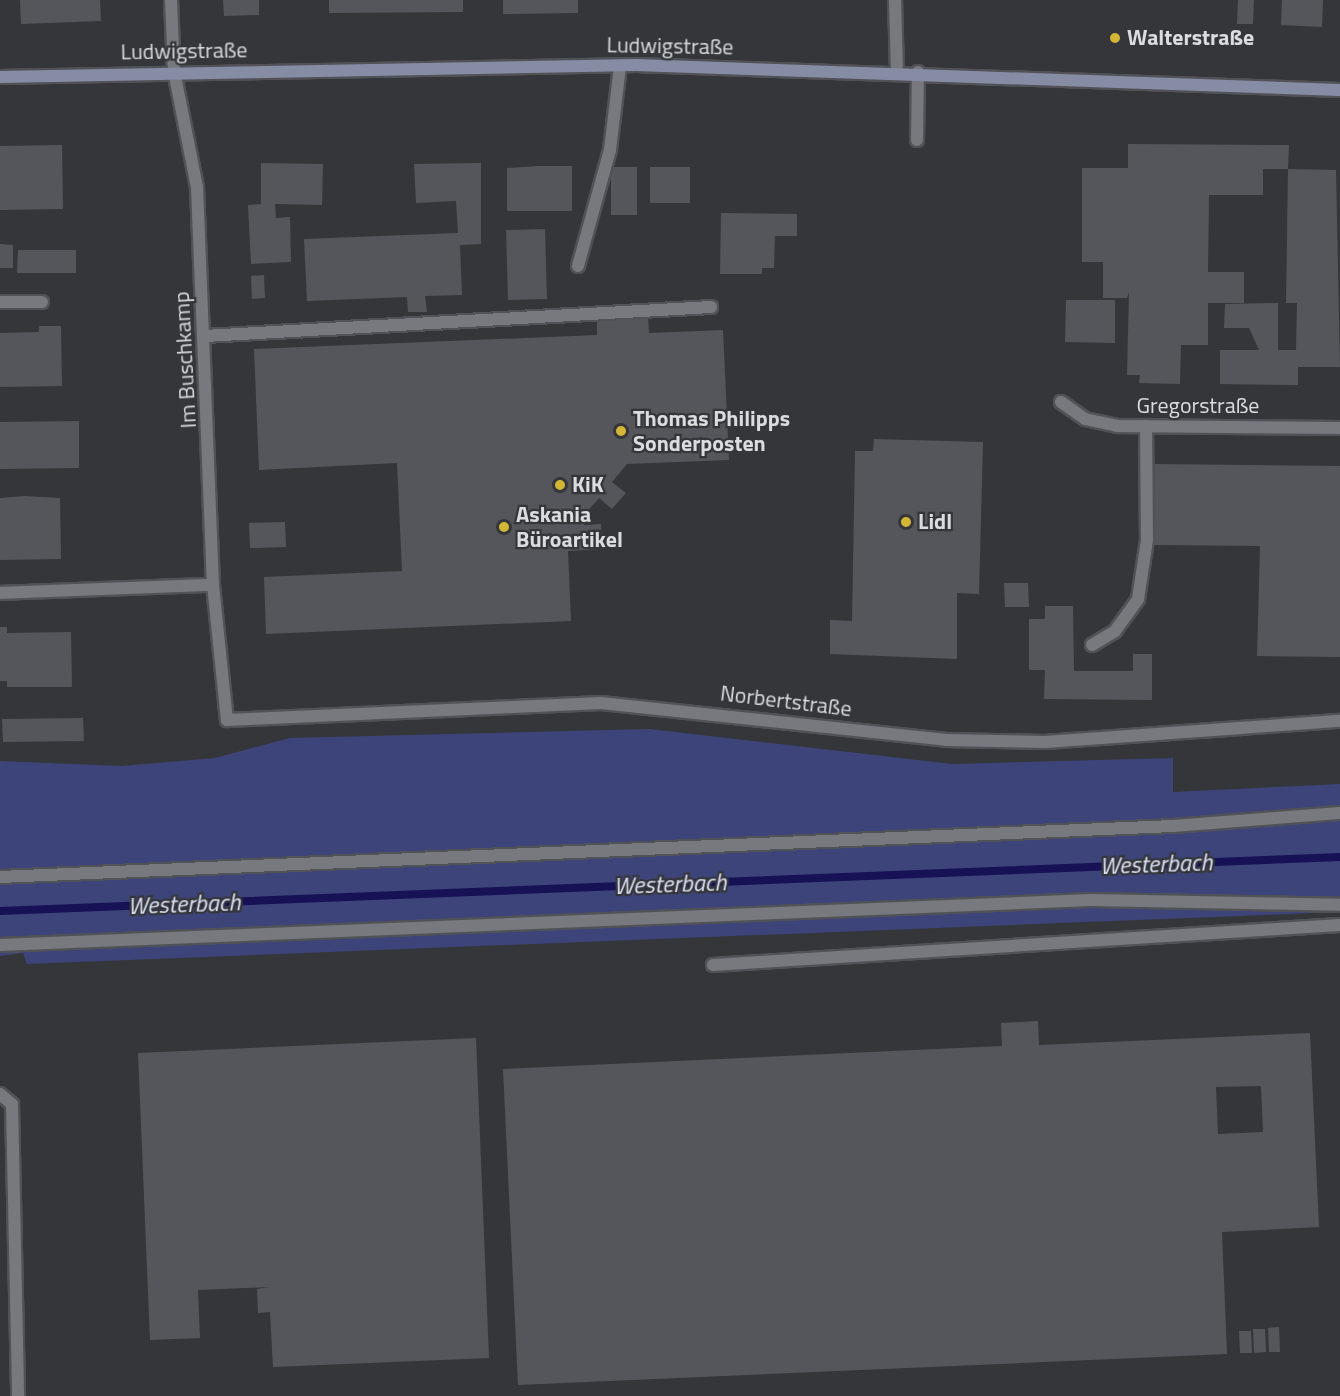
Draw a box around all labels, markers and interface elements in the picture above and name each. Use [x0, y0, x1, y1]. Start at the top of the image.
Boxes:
place label: Walterstraße [1127, 25, 1254, 51]
marker: Walterstraße [1108, 31, 1122, 45]
street label: Ludwigstraße [606, 32, 734, 60]
street label: Ludwigstraße [120, 37, 248, 65]
street label: Im Buschkamp [168, 291, 202, 429]
street label: Gregorstraße [1137, 393, 1259, 419]
place label: Thomas Philipps Sonderposten [633, 405, 790, 457]
marker: Thomas Philipps Sonderposten [614, 424, 628, 438]
place label: KiK [572, 472, 604, 498]
marker: KiK [553, 478, 567, 492]
place label: Askania Büroartikel [516, 501, 623, 552]
place label: Lidl [918, 509, 952, 535]
marker: Lidl [899, 515, 913, 529]
marker: Askania Büroartikel [497, 520, 511, 534]
street label: Norbertstraße [719, 680, 853, 722]
water label: Westerbach [1099, 848, 1213, 880]
water label: Westerbach [613, 868, 727, 900]
water label: Westerbach [127, 888, 241, 920]

